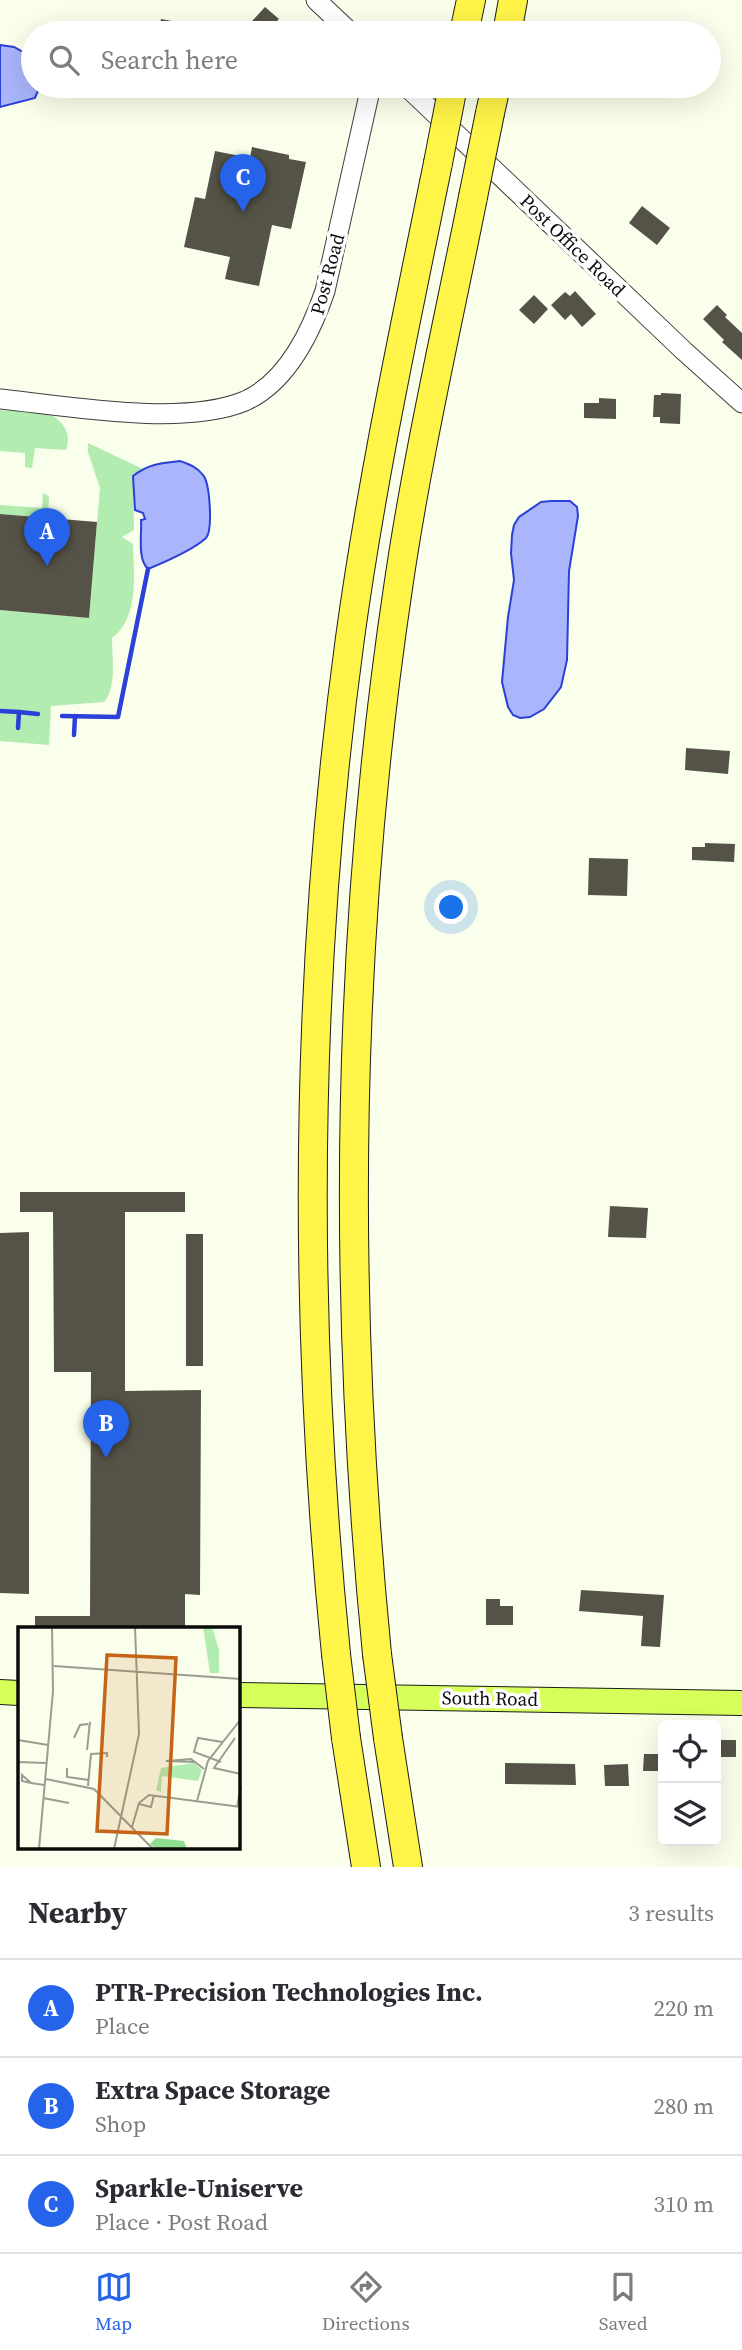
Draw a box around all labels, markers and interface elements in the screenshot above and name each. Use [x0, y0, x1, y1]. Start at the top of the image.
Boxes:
search box [21, 21, 721, 98]
icon: search [45, 41, 83, 79]
text: Search here [101, 42, 238, 78]
pin: C [220, 154, 266, 212]
street label: Post Office Road [515, 188, 632, 302]
street label: Post Road [304, 230, 350, 318]
pin: A [24, 508, 70, 566]
your location [434, 890, 468, 924]
pin: B [83, 1400, 129, 1458]
inset map [18, 1627, 240, 1850]
street label: South Road [442, 1684, 539, 1712]
map controls [658, 1720, 721, 1846]
button: locate [658, 1720, 721, 1783]
button: layers [658, 1783, 721, 1846]
text: Nearby [28, 1892, 127, 1933]
text: 3 results [628, 1897, 714, 1929]
text: PTR-Precision Technologies Inc. [95, 1974, 483, 2010]
text: A [43, 1992, 59, 2024]
text: 220 m [653, 1992, 714, 2024]
text: Place [95, 2010, 150, 2042]
text: Extra Space Storage [95, 2072, 330, 2108]
text: B [44, 2090, 58, 2122]
text: 280 m [653, 2090, 714, 2122]
text: Shop [95, 2108, 146, 2140]
text: Sparkle-Uniserve [95, 2170, 303, 2206]
text: C [44, 2188, 58, 2220]
text: 310 m [653, 2188, 714, 2220]
text: Place · Post Road [95, 2206, 268, 2238]
tab: Map [95, 2268, 133, 2336]
tab: Directions [322, 2268, 410, 2336]
tab: Saved [599, 2268, 647, 2336]

